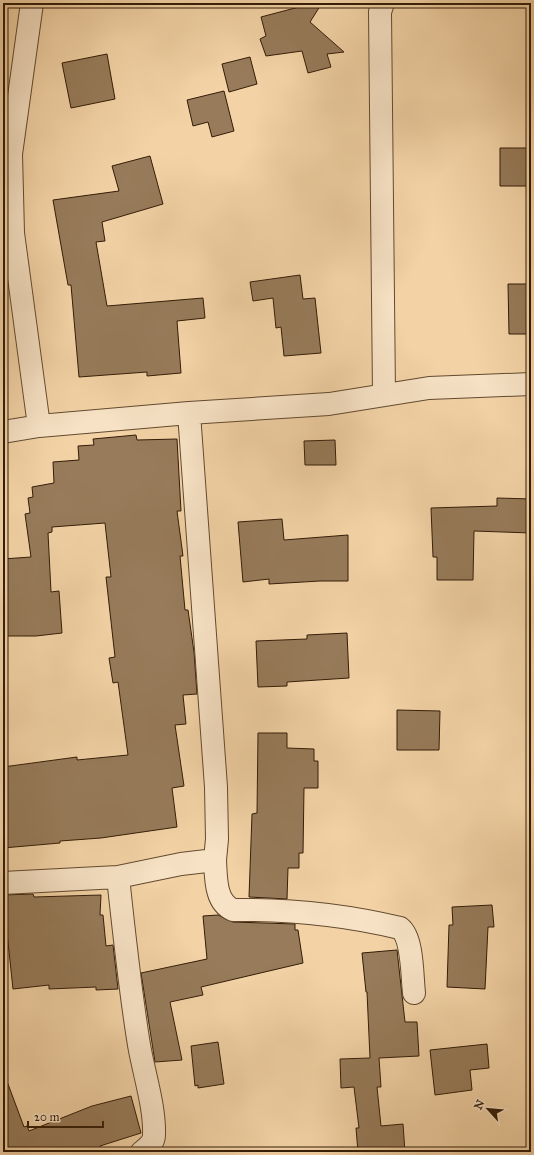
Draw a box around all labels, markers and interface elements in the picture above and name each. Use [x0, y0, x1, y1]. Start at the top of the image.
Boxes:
north arrow [468, 1089, 508, 1129]
text: N [472, 1097, 488, 1112]
scale bar [28, 1103, 103, 1129]
text: 20 m [34, 1110, 60, 1124]

